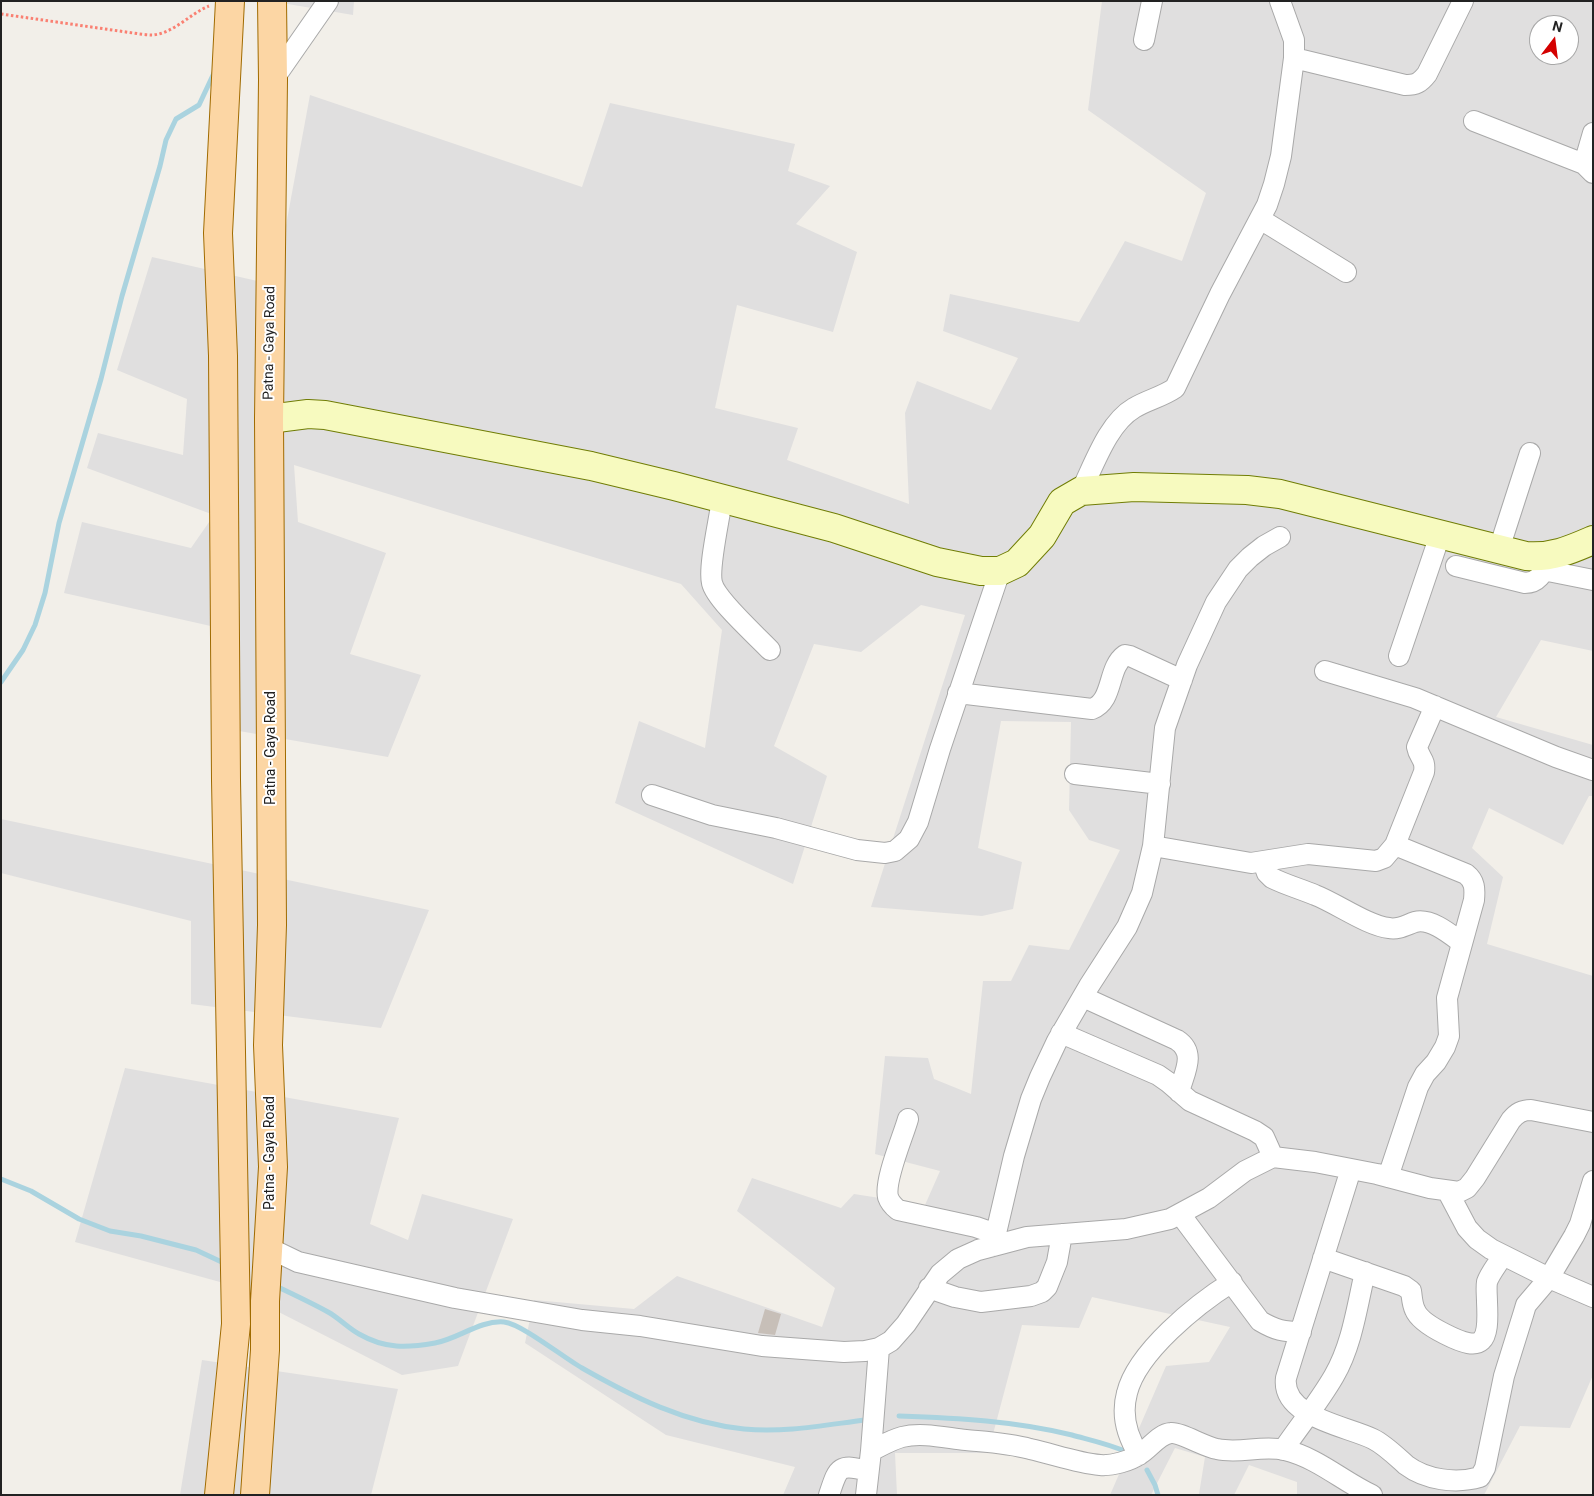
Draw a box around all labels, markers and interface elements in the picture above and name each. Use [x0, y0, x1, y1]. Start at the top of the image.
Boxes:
north arrow [1529, 15, 1579, 65]
text: N [1551, 17, 1564, 35]
street label: Patna - Gaya Road [261, 286, 279, 400]
street label: Patna - Gaya Road [263, 691, 279, 805]
street label: Patna - Gaya Road [262, 1096, 278, 1210]

